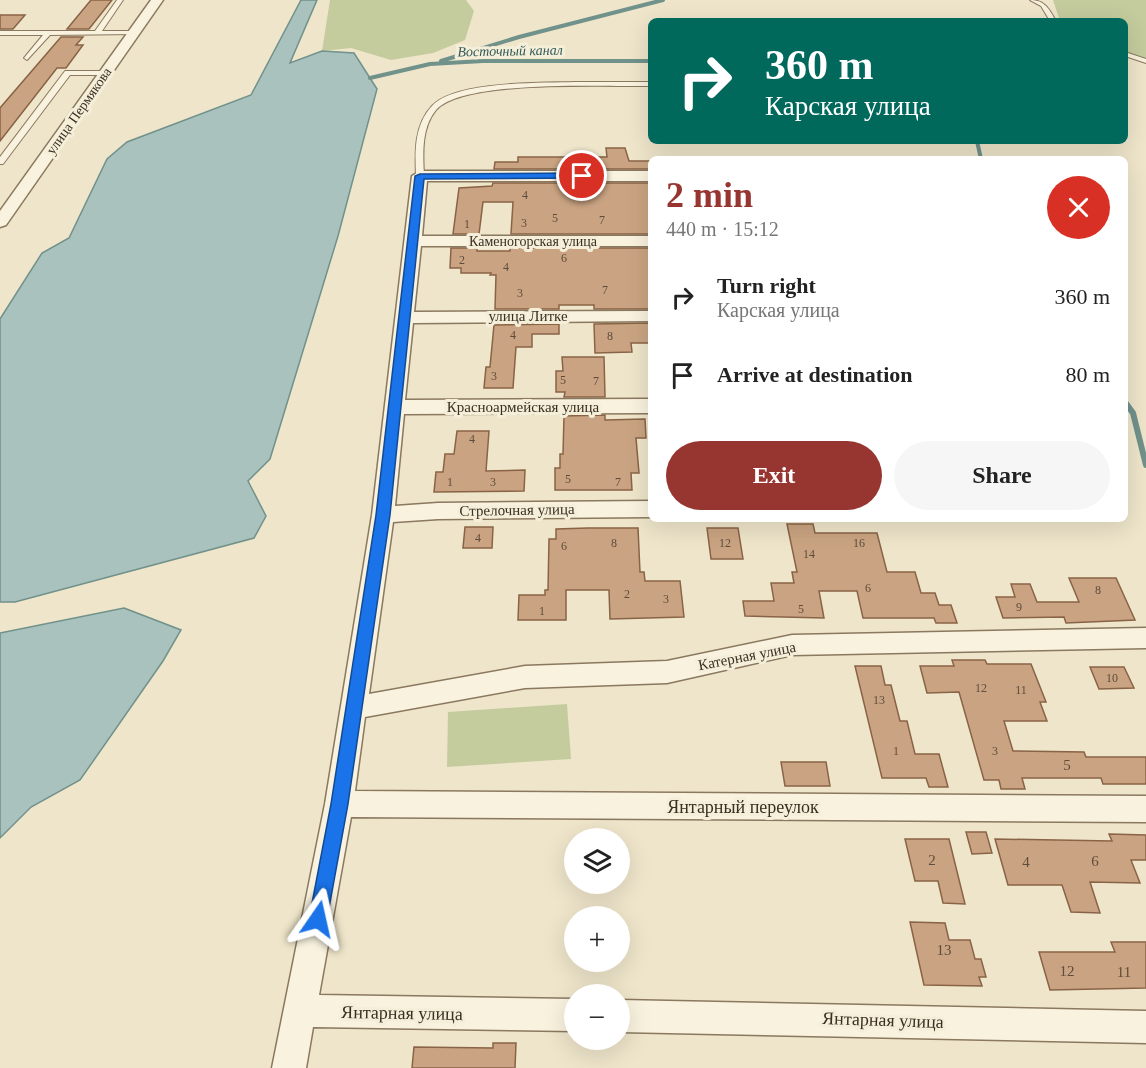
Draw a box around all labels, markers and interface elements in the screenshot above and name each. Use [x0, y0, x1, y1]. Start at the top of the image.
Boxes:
icon: right [666, 42, 744, 120]
text: 360 m [765, 42, 874, 88]
water label: Восточный канал [457, 43, 563, 59]
street label: улица Пермякова [44, 64, 115, 157]
text: Карская улица [765, 91, 931, 121]
pin [556, 150, 607, 201]
icon: arrive [565, 159, 598, 192]
text: 2 min [666, 175, 753, 215]
button: close [1047, 176, 1110, 239]
house number: 4 [522, 188, 528, 202]
house number: 5 [552, 211, 558, 225]
house number: 7 [599, 213, 605, 227]
house number: 3 [521, 216, 527, 230]
house number: 1 [464, 217, 470, 231]
text: 440 m · 15:12 [666, 218, 779, 240]
street label: Каменогорская улица [469, 234, 598, 249]
house number: 6 [561, 251, 567, 265]
house number: 2 [459, 253, 465, 267]
house number: 4 [503, 260, 509, 274]
text: Turn right [717, 273, 816, 298]
icon: right [666, 281, 699, 314]
house number: 7 [602, 283, 608, 297]
text: 360 m [1054, 284, 1110, 309]
house number: 3 [517, 286, 523, 300]
text: Карская улица [717, 299, 840, 321]
street label: улица Литке [488, 308, 568, 324]
house number: 4 [510, 328, 516, 342]
house number: 8 [607, 329, 613, 343]
icon: arrive [666, 359, 699, 392]
text: Arrive at destination [717, 362, 913, 387]
text: 80 m [1065, 362, 1110, 387]
house number: 3 [491, 369, 497, 383]
house number: 5 [560, 373, 566, 387]
house number: 7 [593, 374, 599, 388]
street label: Красноармейская улица [447, 399, 600, 415]
house number: 4 [469, 432, 475, 446]
button: Exit [666, 441, 882, 510]
button: Share [894, 441, 1110, 510]
house number: 5 [565, 472, 571, 486]
house number: 1 [447, 475, 453, 489]
house number: 3 [490, 475, 496, 489]
house number: 7 [615, 475, 621, 489]
street label: Стрелочная улица [459, 501, 575, 519]
house number: 4 [475, 531, 481, 545]
house number: 8 [611, 536, 617, 550]
house number: 12 [719, 536, 731, 550]
house number: 16 [853, 536, 865, 550]
house number: 6 [561, 539, 567, 553]
house number: 14 [803, 547, 815, 561]
house number: 6 [865, 581, 871, 595]
house number: 8 [1095, 583, 1101, 597]
house number: 2 [624, 587, 630, 601]
house number: 3 [663, 592, 669, 606]
house number: 9 [1016, 600, 1022, 614]
house number: 5 [798, 602, 804, 616]
house number: 1 [539, 604, 545, 618]
street label: Катерная улица [697, 639, 798, 673]
house number: 10 [1106, 671, 1118, 685]
house number: 12 [975, 681, 987, 695]
house number: 11 [1015, 683, 1027, 697]
house number: 13 [873, 693, 885, 707]
house number: 1 [893, 744, 899, 758]
house number: 3 [992, 744, 998, 758]
house number: 5 [1063, 757, 1071, 773]
street label: Янтарный переулок [667, 797, 819, 817]
map controls [564, 828, 630, 1050]
button: layers [564, 828, 630, 894]
house number: 2 [928, 852, 936, 868]
house number: 6 [1091, 853, 1099, 869]
house number: 4 [1022, 854, 1030, 870]
position arrow [286, 887, 350, 951]
button: + [564, 906, 630, 972]
house number: 13 [937, 942, 952, 958]
house number: 12 [1060, 963, 1075, 979]
house number: 11 [1117, 964, 1131, 980]
button: − [564, 984, 630, 1050]
street label: Янтарная улица [341, 1002, 463, 1024]
street label: Янтарная улица [822, 1008, 944, 1032]

